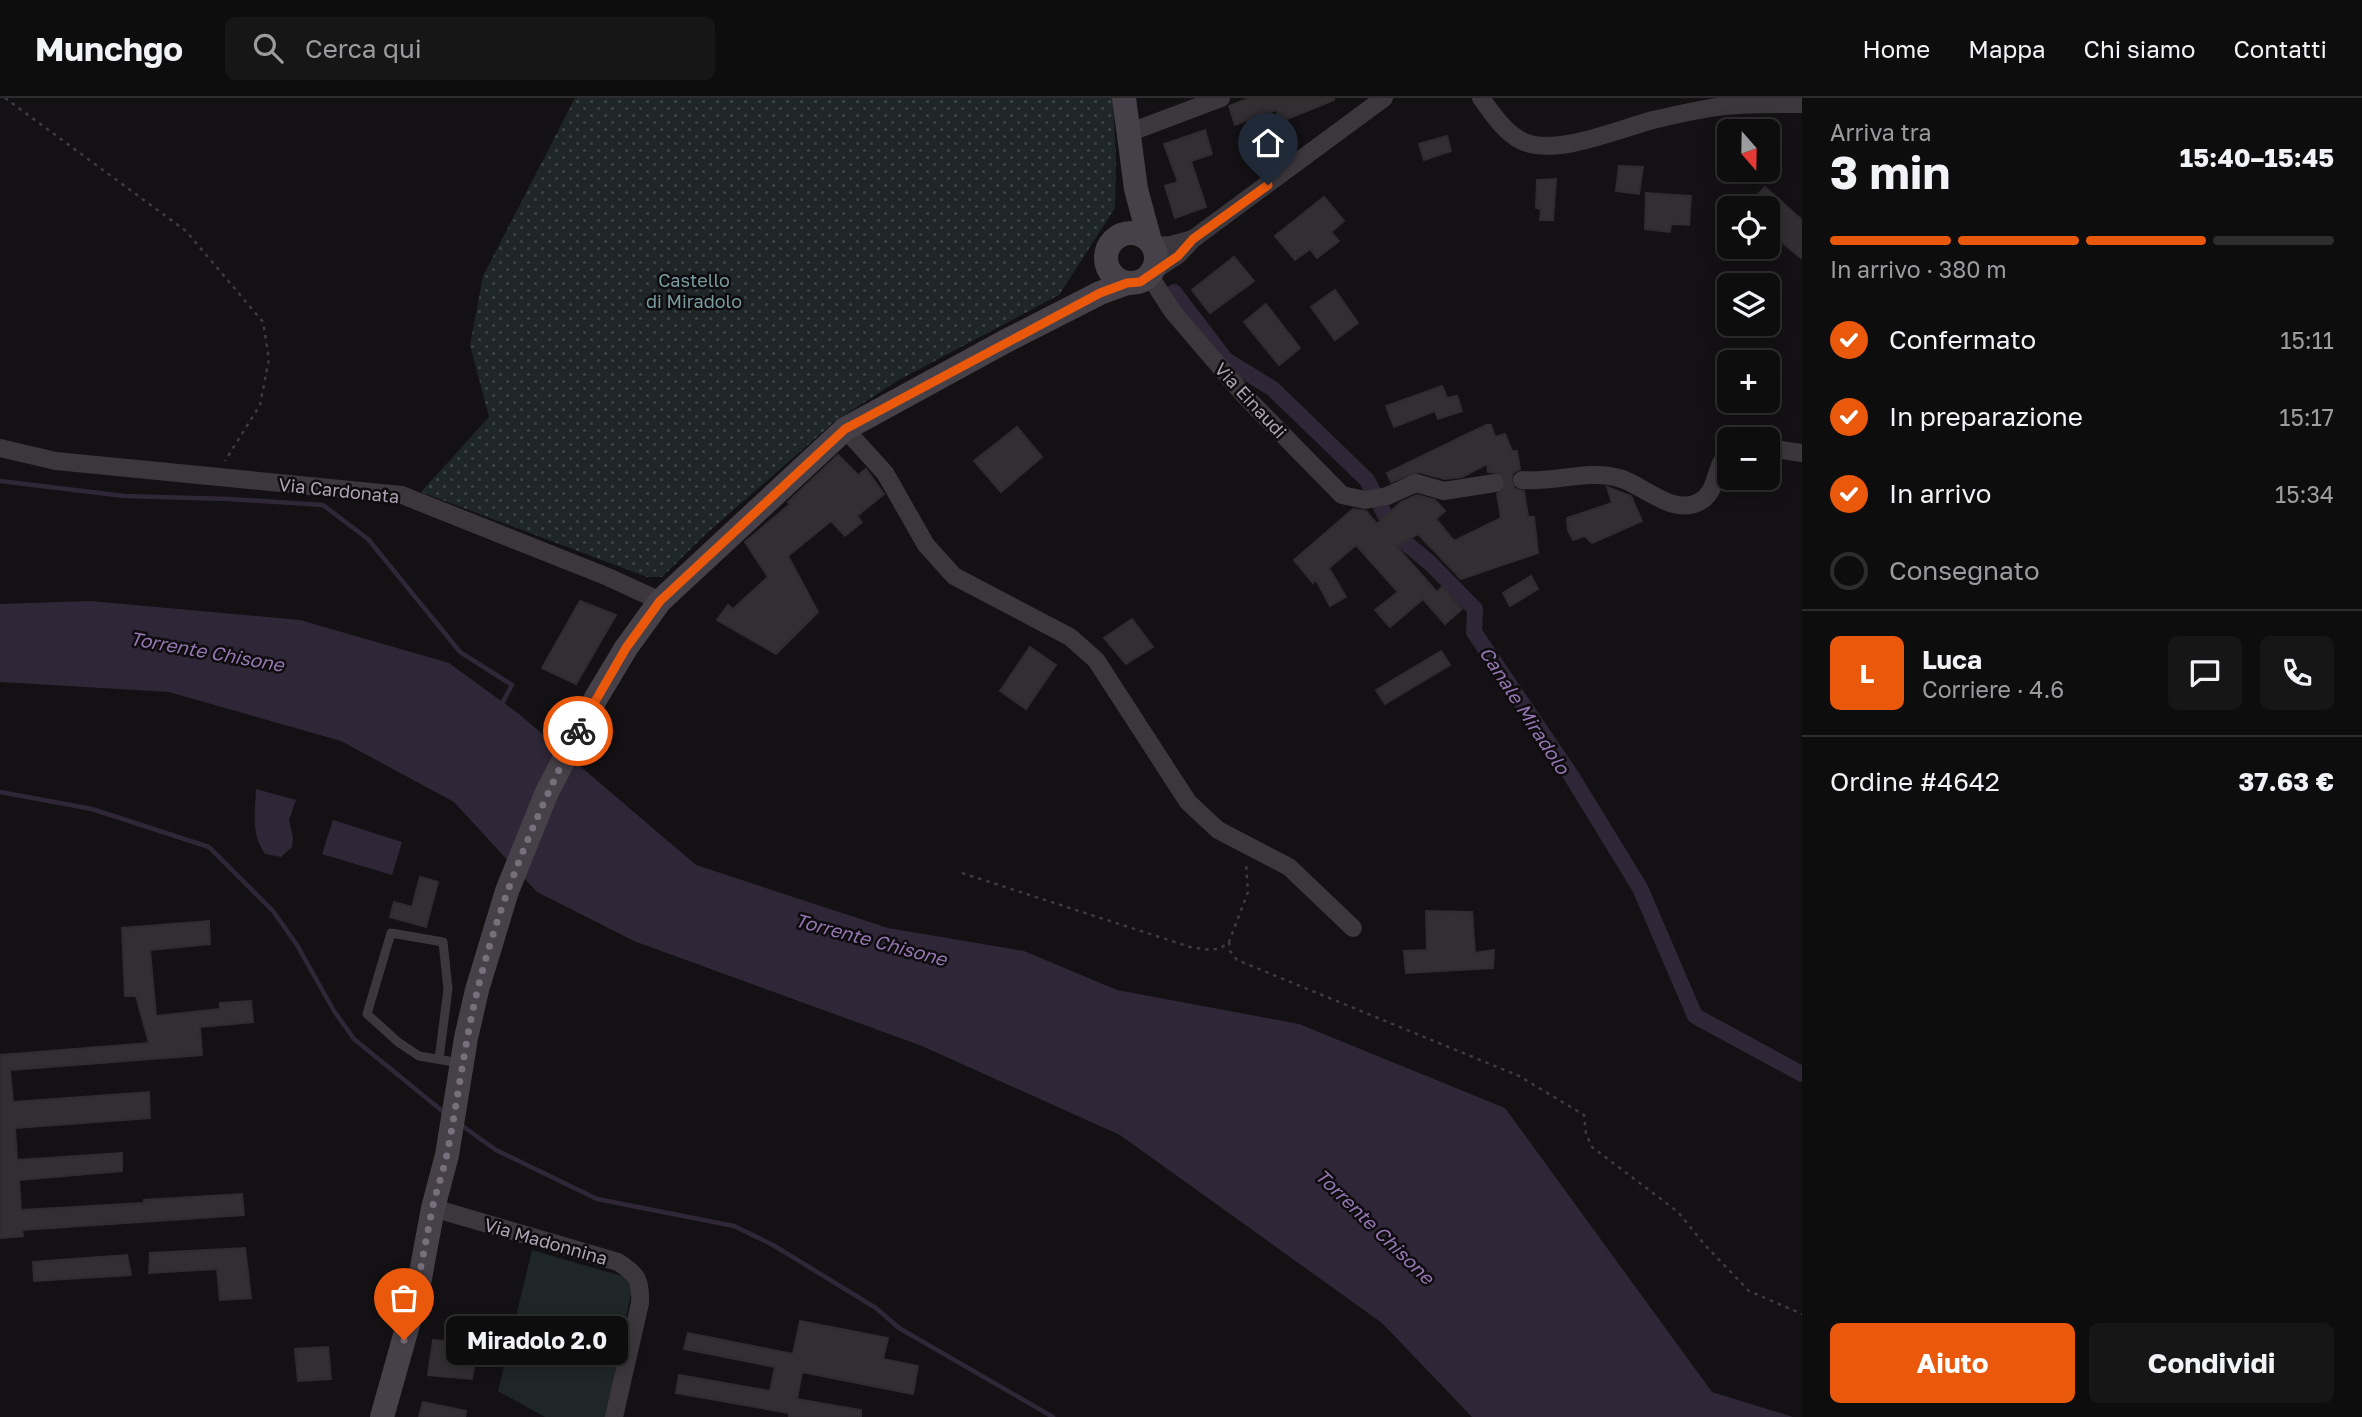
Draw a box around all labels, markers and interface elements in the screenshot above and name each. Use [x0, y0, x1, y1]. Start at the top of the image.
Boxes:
search box [225, 17, 715, 80]
text: Munchgo [35, 29, 183, 68]
icon: search [249, 29, 287, 67]
text: Cerca qui [305, 33, 422, 64]
text: Home [1862, 34, 1930, 63]
text: Mappa [1968, 34, 2046, 63]
text: Chi siamo [2084, 34, 2195, 63]
text: Contatti [2233, 34, 2327, 63]
pin [1238, 113, 1298, 185]
text: Arriva tra [1830, 118, 1931, 146]
north arrow [1717, 119, 1780, 182]
map controls [1717, 119, 1780, 490]
icon: home [1249, 124, 1287, 162]
text: 15:40–15:45 [2180, 142, 2334, 173]
text: 3 min [1830, 144, 1950, 199]
button: locate [1717, 196, 1780, 259]
text: In arrivo · 380 m [1830, 255, 2007, 283]
park label: Castello di Miradolo [646, 269, 742, 312]
button: layers [1717, 273, 1780, 336]
icon: check [1830, 321, 1868, 359]
text: Confermato [1889, 324, 2036, 355]
text: 15:11 [2280, 326, 2334, 354]
button: + [1717, 350, 1780, 413]
street label: Via Einaudi [1210, 358, 1292, 442]
icon: check [1830, 398, 1868, 436]
text: In preparazione [1889, 401, 2083, 432]
text: 15:17 [2279, 403, 2334, 431]
button: − [1717, 427, 1780, 490]
street label: Via Cardonata [278, 473, 400, 507]
icon: check [1830, 475, 1868, 513]
text: In arrivo [1889, 478, 1991, 509]
text: 15:34 [2275, 480, 2334, 508]
text: Consegnato [1889, 555, 2040, 586]
water label: Torrente Chisone [128, 626, 288, 676]
button: chat [2168, 636, 2242, 710]
button: phone [2260, 636, 2334, 710]
water label: Canale Miradolo [1475, 642, 1576, 779]
text: Luca [1922, 644, 1982, 675]
text: L [1860, 658, 1874, 689]
text: Corriere · 4.6 [1922, 675, 2064, 703]
courier [543, 696, 613, 766]
icon: bike [559, 712, 597, 750]
text: Ordine #4642 [1830, 766, 2000, 797]
text: 37.63 € [2238, 766, 2334, 797]
water label: Torrente Chisone [793, 908, 951, 971]
water label: Torrente Chisone [1311, 1164, 1440, 1290]
street label: Via Madonnina [482, 1213, 610, 1269]
pin [374, 1268, 434, 1340]
icon: bag [385, 1279, 423, 1317]
callout: Miradolo 2.0 [446, 1316, 628, 1364]
button: Aiuto [1830, 1323, 2075, 1403]
button: Condividi [2089, 1323, 2334, 1403]
text: Miradolo 2.0 [467, 1326, 607, 1354]

